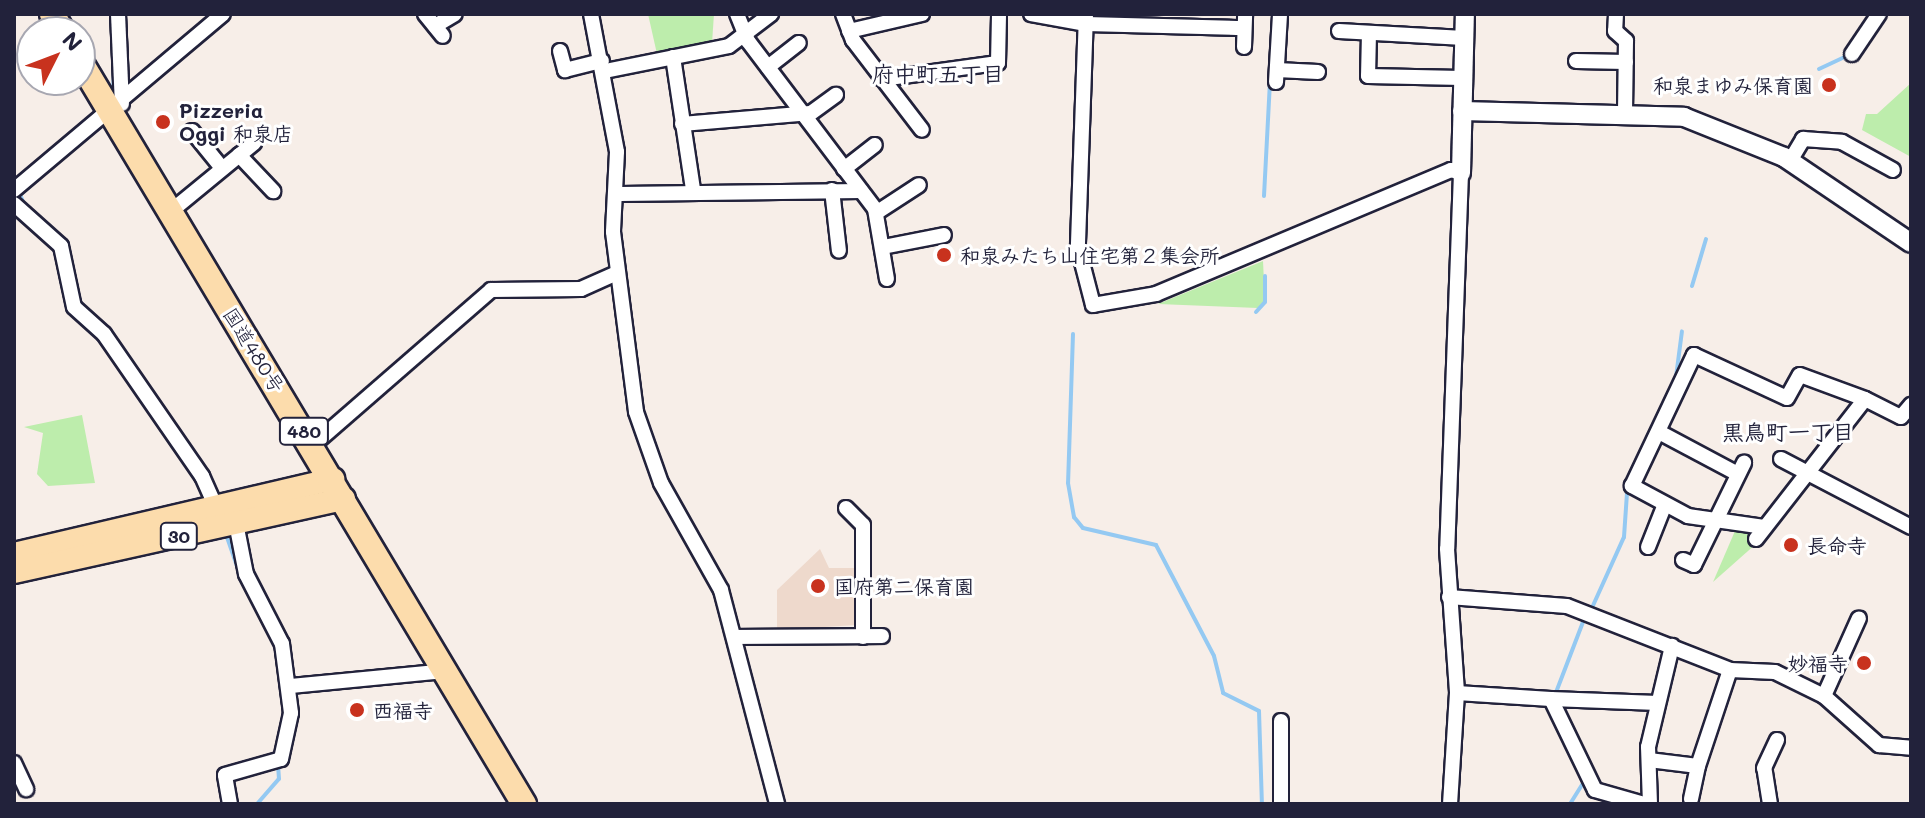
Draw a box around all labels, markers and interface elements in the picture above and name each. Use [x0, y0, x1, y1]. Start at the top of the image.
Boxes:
north arrow [16, 16, 96, 96]
text: N [56, 25, 89, 57]
district label: 府中町五丁目 [872, 61, 1004, 87]
place label: 和泉まゆみ保育園 [1653, 73, 1813, 97]
marker: 和泉まゆみ保育園 [1820, 76, 1838, 94]
place label: Pizzeria Oggi 和泉店 [179, 98, 293, 145]
marker: Pizzeria Oggi 和泉店 [154, 113, 172, 131]
place label: 和泉みたち山住宅第２集会所 [960, 243, 1220, 267]
marker: 和泉みたち山住宅第２集会所 [935, 246, 953, 264]
street label: 国道480号 [218, 303, 290, 397]
road number: 480 [278, 417, 330, 445]
district label: 黒鳥町一丁目 [1722, 419, 1854, 445]
road number: 30 [159, 522, 199, 550]
place label: 長命寺 [1807, 533, 1867, 557]
marker: 長命寺 [1782, 536, 1800, 554]
place label: 国府第二保育園 [834, 574, 974, 598]
marker: 国府第二保育園 [809, 577, 827, 595]
place label: 妙福寺 [1788, 651, 1848, 675]
marker: 妙福寺 [1855, 654, 1873, 672]
place label: 西福寺 [373, 698, 433, 722]
marker: 西福寺 [348, 701, 366, 719]

